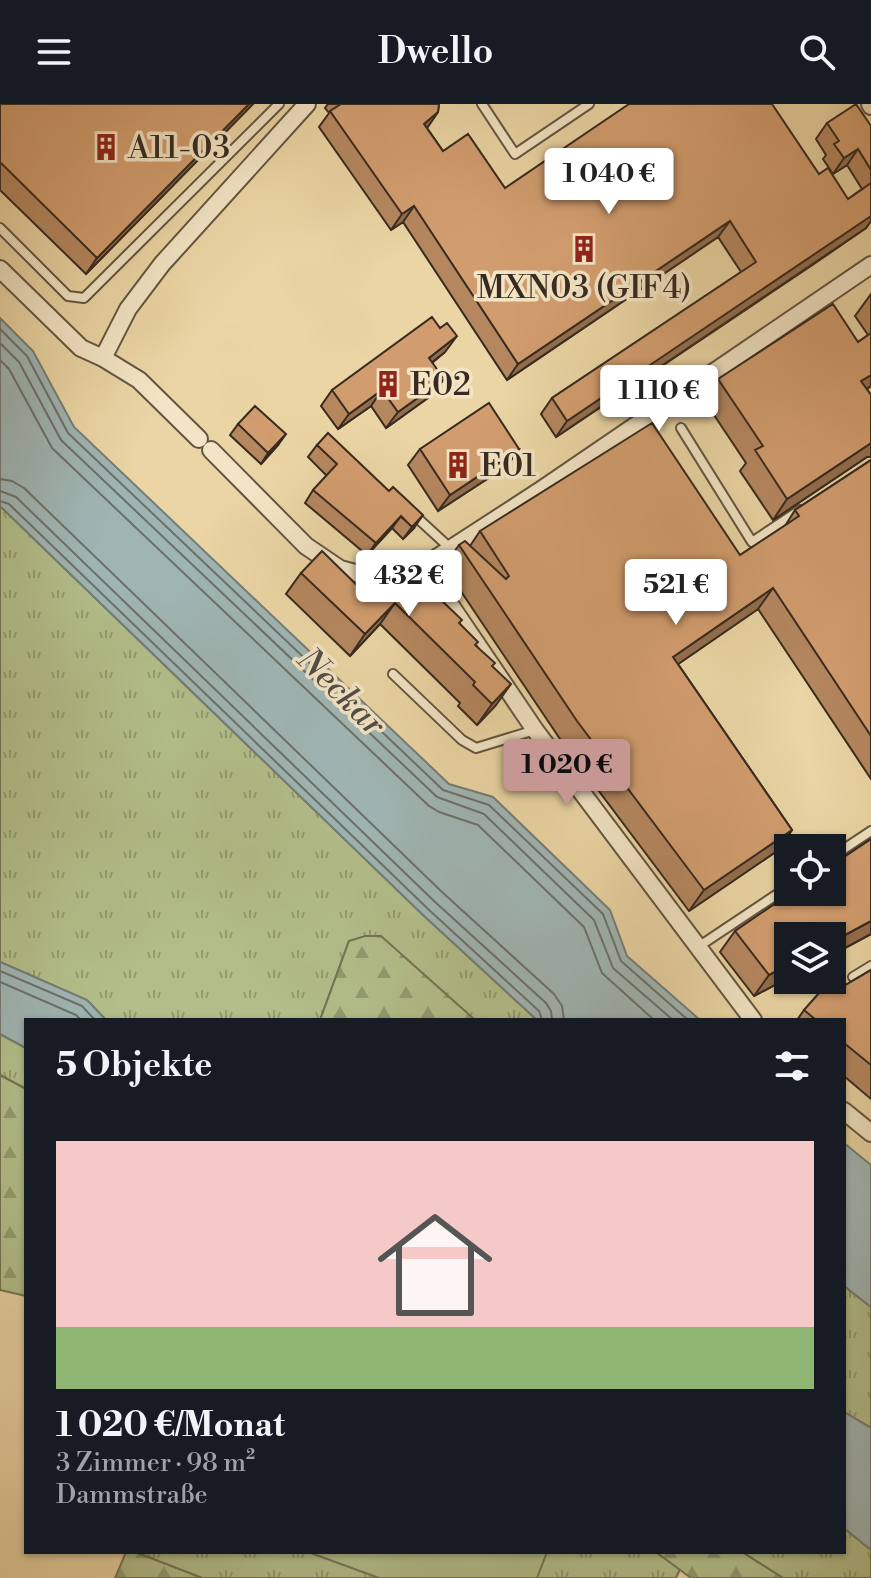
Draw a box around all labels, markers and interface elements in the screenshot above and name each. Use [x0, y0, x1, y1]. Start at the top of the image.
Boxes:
icon: menu [32, 30, 76, 74]
text: Dwello [378, 30, 493, 75]
icon: search [795, 30, 839, 74]
place label: A11-03 [127, 128, 230, 168]
building icon: A11-03 [91, 132, 121, 162]
pin: 1 040 € [535, 148, 683, 216]
text: 1 040 € [563, 158, 655, 190]
building icon: MXN03 (GIF4) [569, 234, 599, 264]
place label: MXN03 (GIF4) [477, 268, 691, 308]
place label: E02 [410, 365, 471, 405]
pin: 1 110 € [585, 365, 733, 433]
building icon: E02 [373, 369, 403, 399]
text: 1 110 € [618, 375, 700, 407]
place label: E01 [480, 446, 536, 486]
building icon: E01 [443, 450, 473, 480]
pin: 432 € [353, 550, 465, 618]
pin: 521 € [620, 559, 732, 627]
text: 432 € [374, 560, 444, 592]
text: 521 € [643, 569, 709, 601]
water label: Neckar [287, 639, 394, 746]
pin: 1 020 € [493, 739, 641, 807]
text: 1 020 € [521, 749, 613, 781]
map controls [774, 834, 846, 994]
button: locate [774, 834, 846, 906]
button: layers [774, 922, 846, 994]
icon: filters [770, 1044, 814, 1088]
text: 5 Objekte [56, 1045, 212, 1087]
icon: home [363, 1193, 507, 1337]
text: 1 020 €/Monat [56, 1405, 285, 1447]
text: 3 Zimmer · 98 m² [56, 1447, 255, 1479]
text: Dammstraße [56, 1479, 208, 1511]

